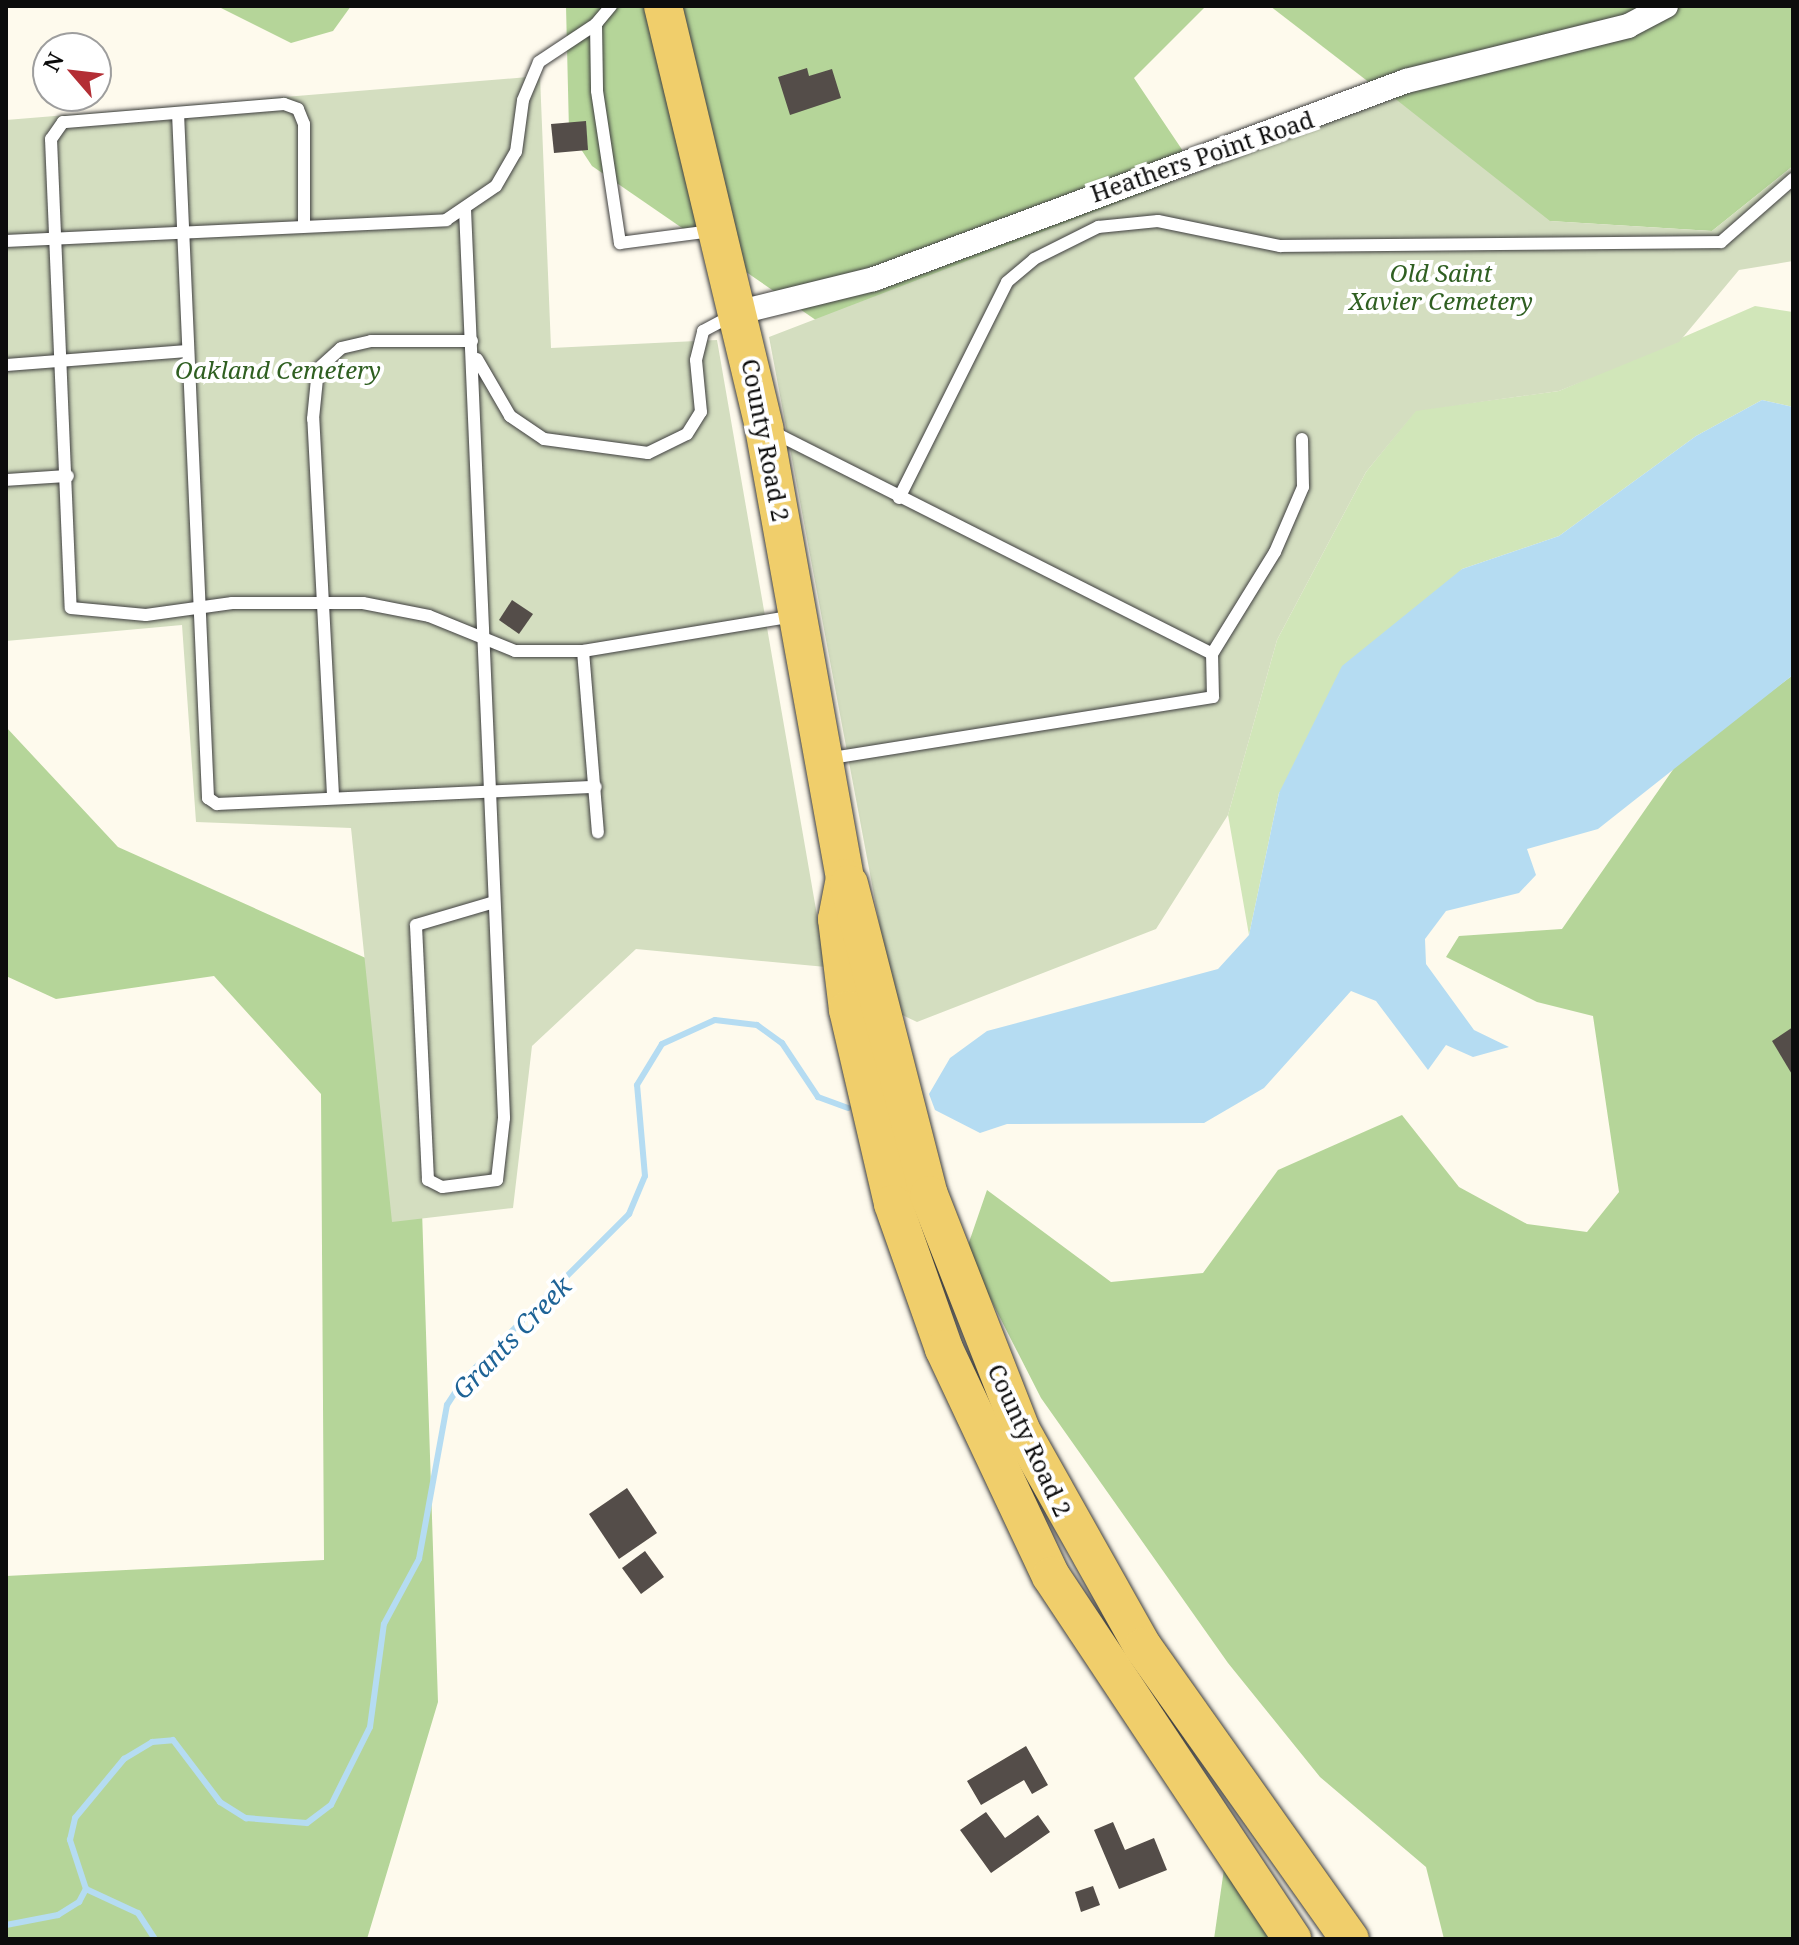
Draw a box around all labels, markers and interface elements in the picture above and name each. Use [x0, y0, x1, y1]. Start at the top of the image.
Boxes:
north arrow [32, 32, 112, 112]
text: N [35, 47, 70, 76]
street label: Heathers Point Road [1087, 104, 1317, 208]
park label: Old Saint Xavier Cemetery [1349, 259, 1533, 315]
park label: Oakland Cemetery [175, 356, 381, 384]
street label: County Road 2 [736, 356, 796, 524]
water label: Grants Creek [446, 1270, 578, 1406]
street label: County Road 2 [982, 1359, 1078, 1521]

